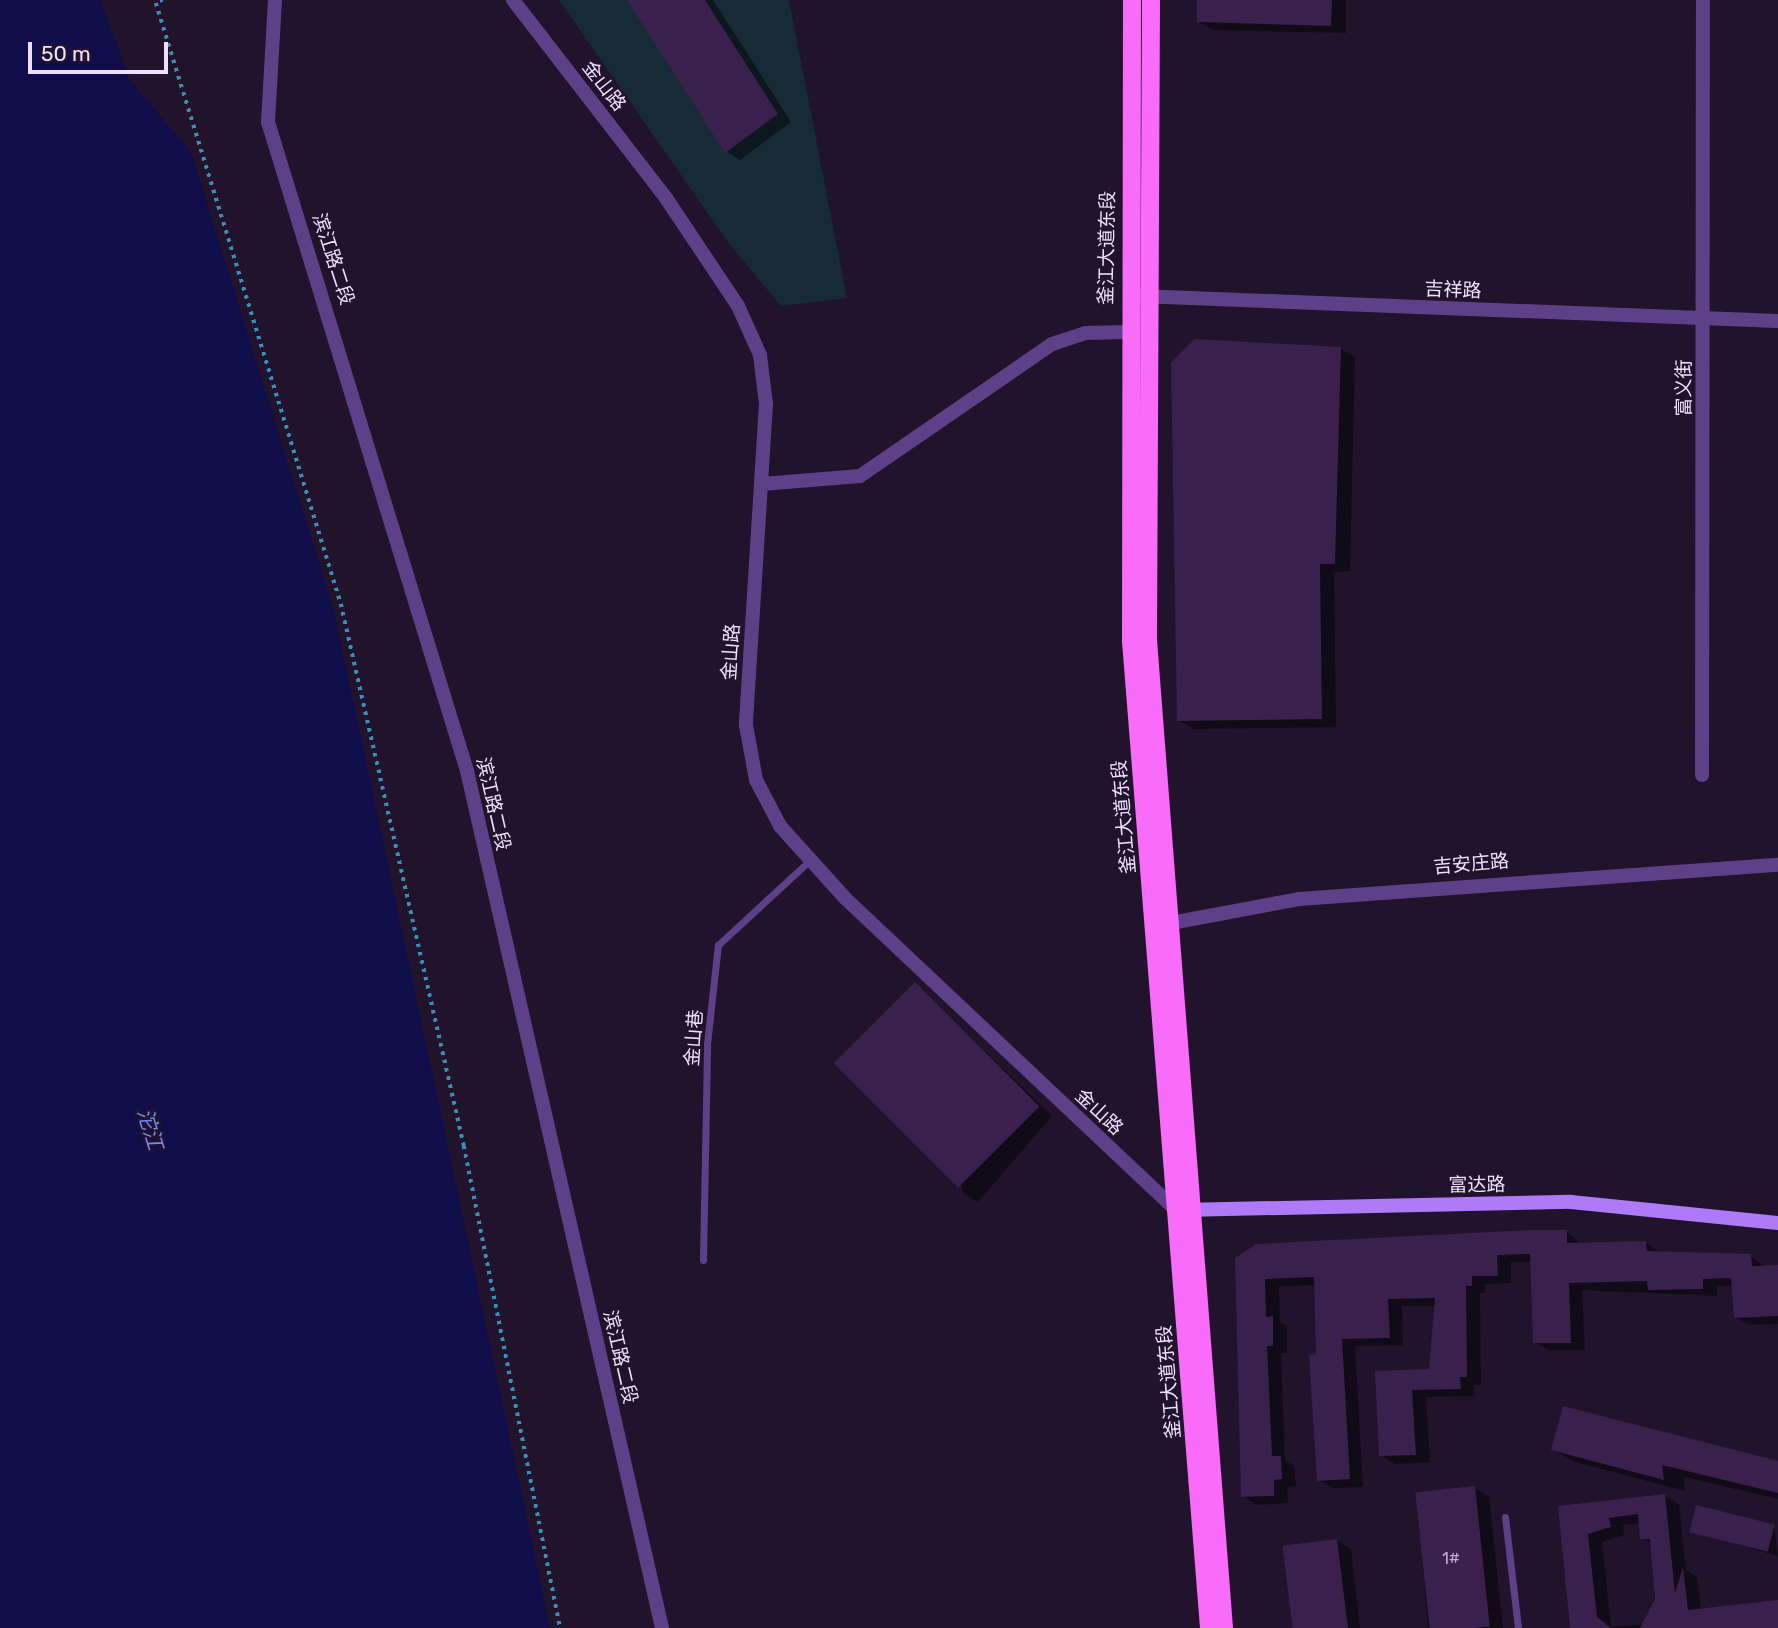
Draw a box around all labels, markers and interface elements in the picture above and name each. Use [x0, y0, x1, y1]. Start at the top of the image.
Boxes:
scale bar [32, 28, 172, 72]
text: 50 m [41, 41, 91, 66]
street label: 金山路 [577, 57, 631, 115]
street label: 釜江大道东段 [1095, 191, 1119, 305]
street label: 滨江路二段 [307, 210, 359, 308]
street label: 吉祥路 [1424, 278, 1482, 302]
street label: 富义街 [1673, 360, 1695, 416]
street label: 金山路 [718, 623, 744, 681]
street label: 滨江路二段 [471, 755, 515, 853]
street label: 釜江大道东段 [1108, 759, 1140, 875]
street label: 吉安庄路 [1432, 849, 1510, 879]
street label: 金山巷 [681, 1009, 707, 1067]
street label: 金山路 [1070, 1084, 1128, 1140]
water label: 沱江 [132, 1105, 168, 1153]
street label: 富达路 [1448, 1173, 1506, 1197]
street label: 滨江路二段 [598, 1308, 642, 1406]
street label: 釜江大道东段 [1153, 1324, 1185, 1440]
house number: 1# [1442, 1549, 1460, 1569]

